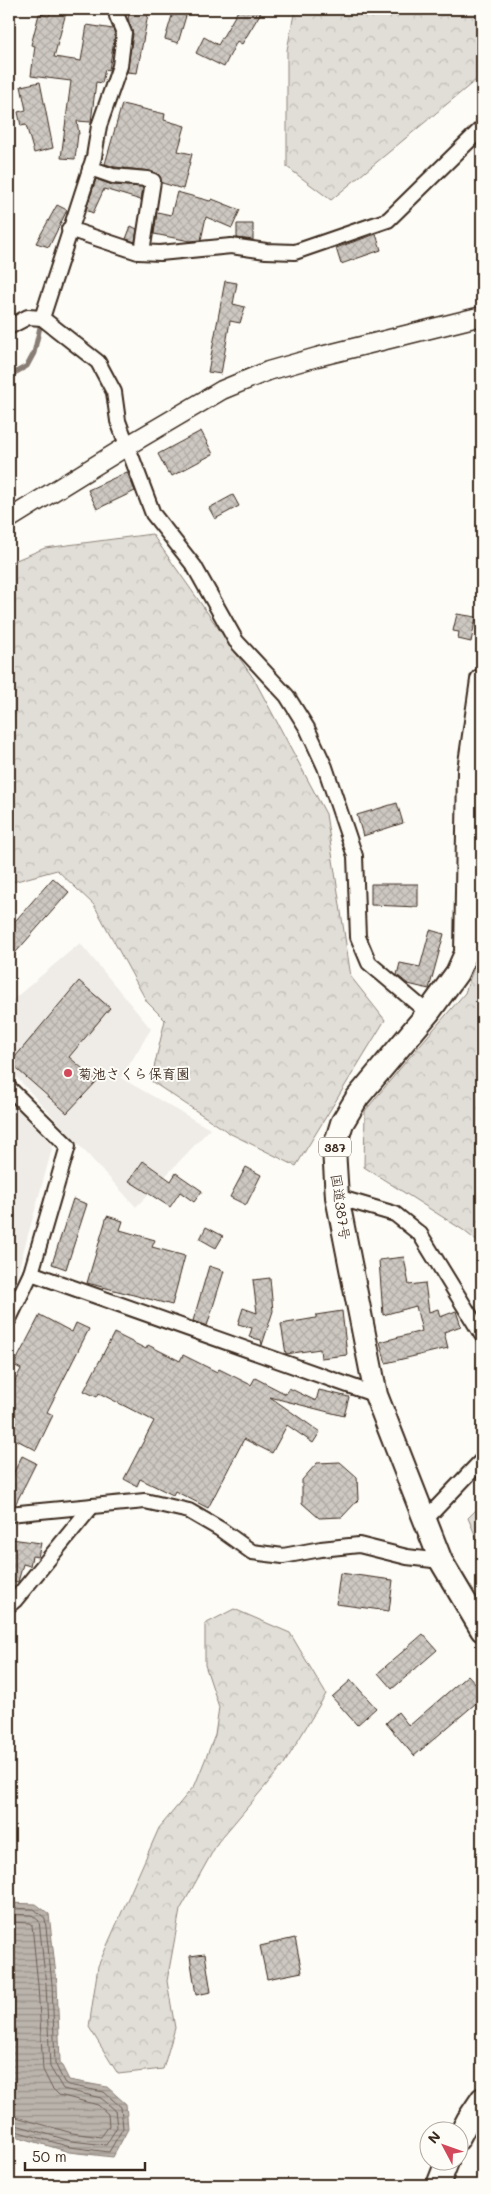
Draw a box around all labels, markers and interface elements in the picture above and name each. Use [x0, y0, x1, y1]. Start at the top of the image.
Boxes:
place label: 菊池さくら保育園 [78, 1064, 190, 1083]
marker: 菊池さくら保育園 [62, 1067, 74, 1079]
road number: 387 [319, 1138, 351, 1156]
street label: 国道387号 [327, 1173, 355, 1241]
north arrow [418, 2122, 468, 2172]
text: N [423, 2127, 444, 2147]
scale bar [25, 2139, 145, 2171]
text: 50 m [32, 2146, 67, 2166]

